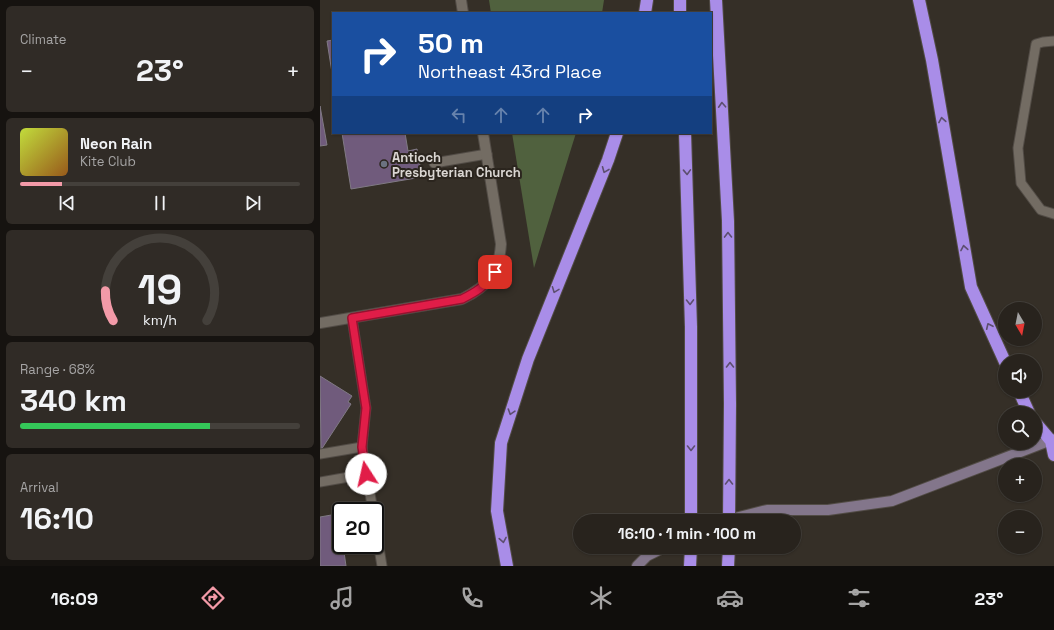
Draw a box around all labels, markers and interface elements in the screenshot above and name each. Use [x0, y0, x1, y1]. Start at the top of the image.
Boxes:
text: 50 m [418, 25, 484, 61]
icon: right [352, 28, 404, 80]
text: Climate [20, 31, 66, 48]
text: 23° [136, 51, 184, 90]
text: − [20, 57, 34, 85]
text: + [286, 57, 300, 85]
text: Northeast 43rd Place [418, 60, 602, 83]
one-way arrow [717, 102, 726, 108]
icon: left [448, 104, 470, 126]
icon: ahead [490, 104, 512, 126]
icon: ahead [532, 104, 554, 126]
icon: right [574, 104, 596, 126]
one-way arrow [939, 117, 947, 123]
text: Neon Rain [80, 134, 152, 153]
place label: Antioch Presbyterian Church [392, 149, 521, 181]
text: Kite Club [80, 153, 136, 170]
marker: Antioch Presbyterian Church [379, 159, 389, 169]
one-way arrow [601, 166, 609, 173]
one-way arrow [682, 169, 691, 175]
icon: previous [56, 192, 78, 214]
icon: pause [149, 192, 171, 214]
icon: next [242, 192, 264, 214]
one-way arrow [724, 232, 732, 238]
one-way arrow [960, 245, 969, 251]
pin [478, 255, 512, 289]
icon: arrive [484, 261, 506, 283]
text: 19 [138, 263, 182, 316]
one-way arrow [552, 287, 560, 294]
one-way arrow [686, 299, 694, 305]
north arrow [998, 302, 1042, 346]
map controls [998, 302, 1042, 554]
text: km/h [143, 311, 177, 329]
one-way arrow [986, 323, 994, 331]
button: sound [998, 354, 1042, 398]
text: Range · 68% [20, 361, 95, 378]
one-way arrow [726, 362, 734, 368]
text: 340 km [20, 381, 127, 420]
button: search [998, 406, 1042, 450]
one-way arrow [507, 409, 516, 416]
one-way arrow [687, 445, 695, 451]
position arrow [345, 453, 387, 495]
button: + [998, 458, 1042, 502]
text: Arrival [20, 479, 59, 496]
one-way arrow [725, 479, 733, 485]
text: 16:10 [20, 499, 94, 538]
speed limit sign: 20 [332, 502, 384, 554]
button: − [998, 510, 1042, 554]
text: 16:10 · 1 min · 100 m [618, 524, 756, 543]
one-way arrow [498, 537, 507, 543]
icon: directions [199, 584, 227, 612]
icon: music [328, 584, 356, 612]
icon: phone [458, 584, 486, 612]
icon: climate [587, 584, 615, 612]
icon: car [716, 584, 744, 612]
icon: filters [845, 584, 873, 612]
text: 16:09 [51, 587, 98, 610]
text: 23° [975, 587, 1003, 610]

